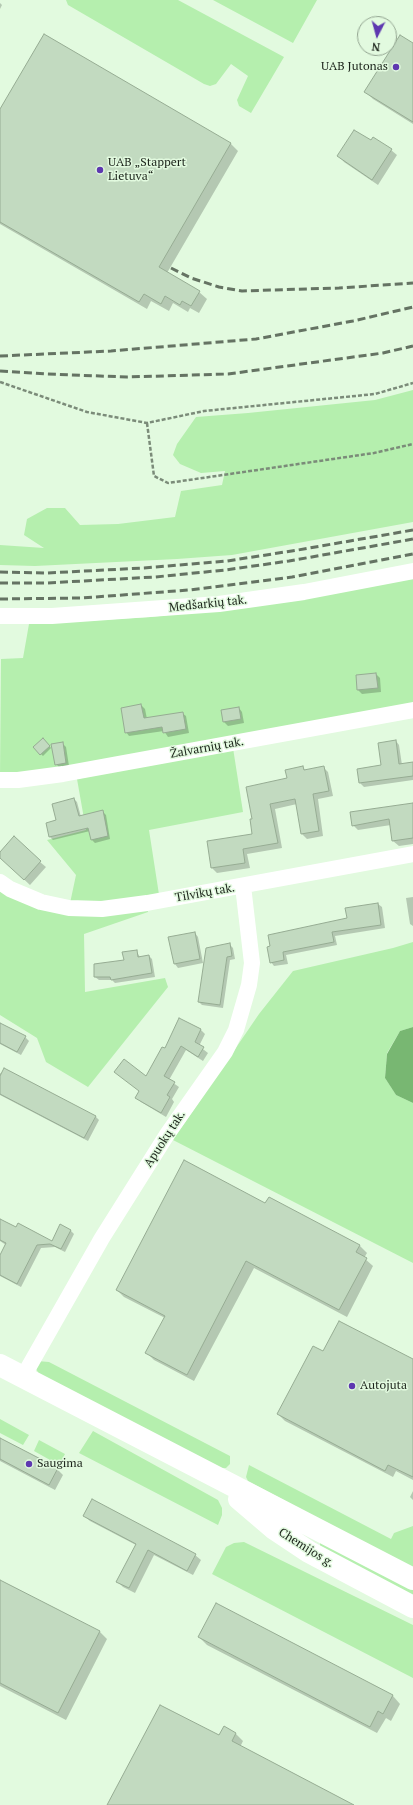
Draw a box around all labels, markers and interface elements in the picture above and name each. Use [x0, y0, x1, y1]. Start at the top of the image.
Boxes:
north arrow [357, 16, 397, 56]
text: N [371, 40, 381, 54]
place label: UAB Jutonas [321, 60, 388, 74]
marker: UAB Jutonas [391, 62, 401, 72]
place label: UAB „Stappert Lietuva“ [108, 156, 186, 184]
marker: UAB „Stappert Lietuva“ [95, 165, 105, 175]
street label: Medšarkių tak. [168, 593, 248, 615]
street label: Žalvarnių tak. [169, 734, 245, 762]
street label: Tilvikų tak. [174, 881, 236, 905]
street label: Apuokų tak. [141, 1108, 189, 1170]
place label: Autojuta [360, 1379, 407, 1393]
marker: Autojuta [347, 1381, 357, 1391]
place label: Saugima [37, 1457, 83, 1471]
marker: Saugima [24, 1459, 34, 1469]
street label: Chemijos g. [276, 1525, 336, 1571]

